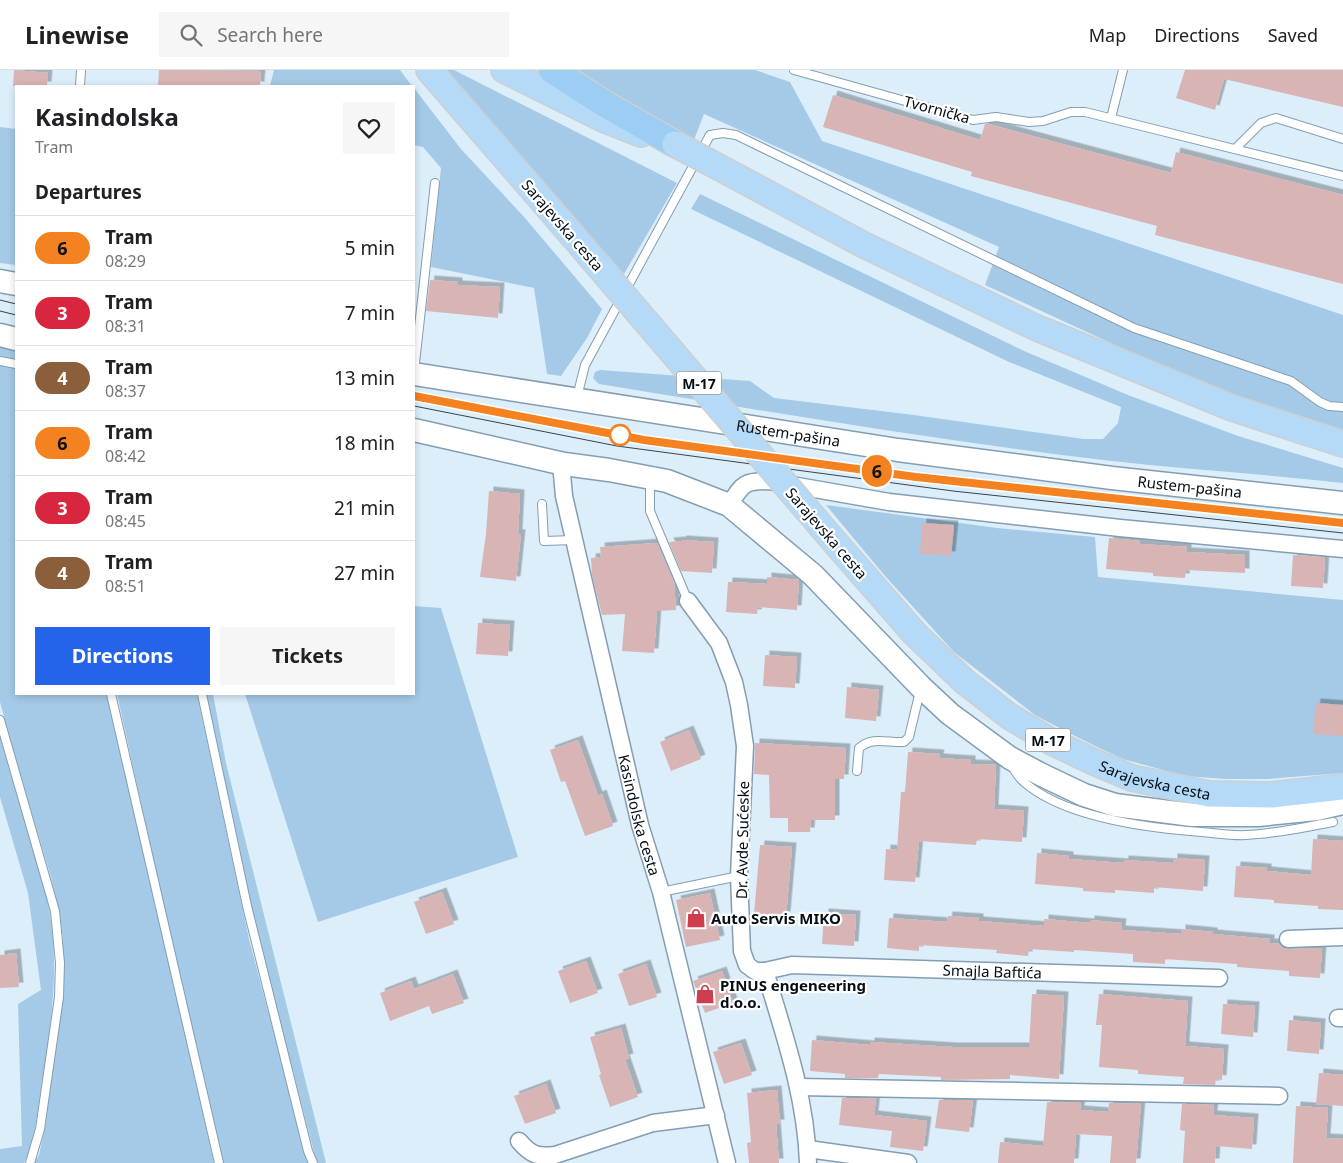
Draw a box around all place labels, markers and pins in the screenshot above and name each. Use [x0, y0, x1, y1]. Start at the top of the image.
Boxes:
unlabelled marker [609, 424, 631, 446]
shop icon: Auto Servis MIKO [685, 907, 707, 929]
place label: Auto Servis MIKO [711, 908, 841, 928]
place label: PINUS engeneering d.o.o. [720, 975, 866, 1012]
shop icon: PINUS engeneering d.o.o. [694, 983, 716, 1005]

